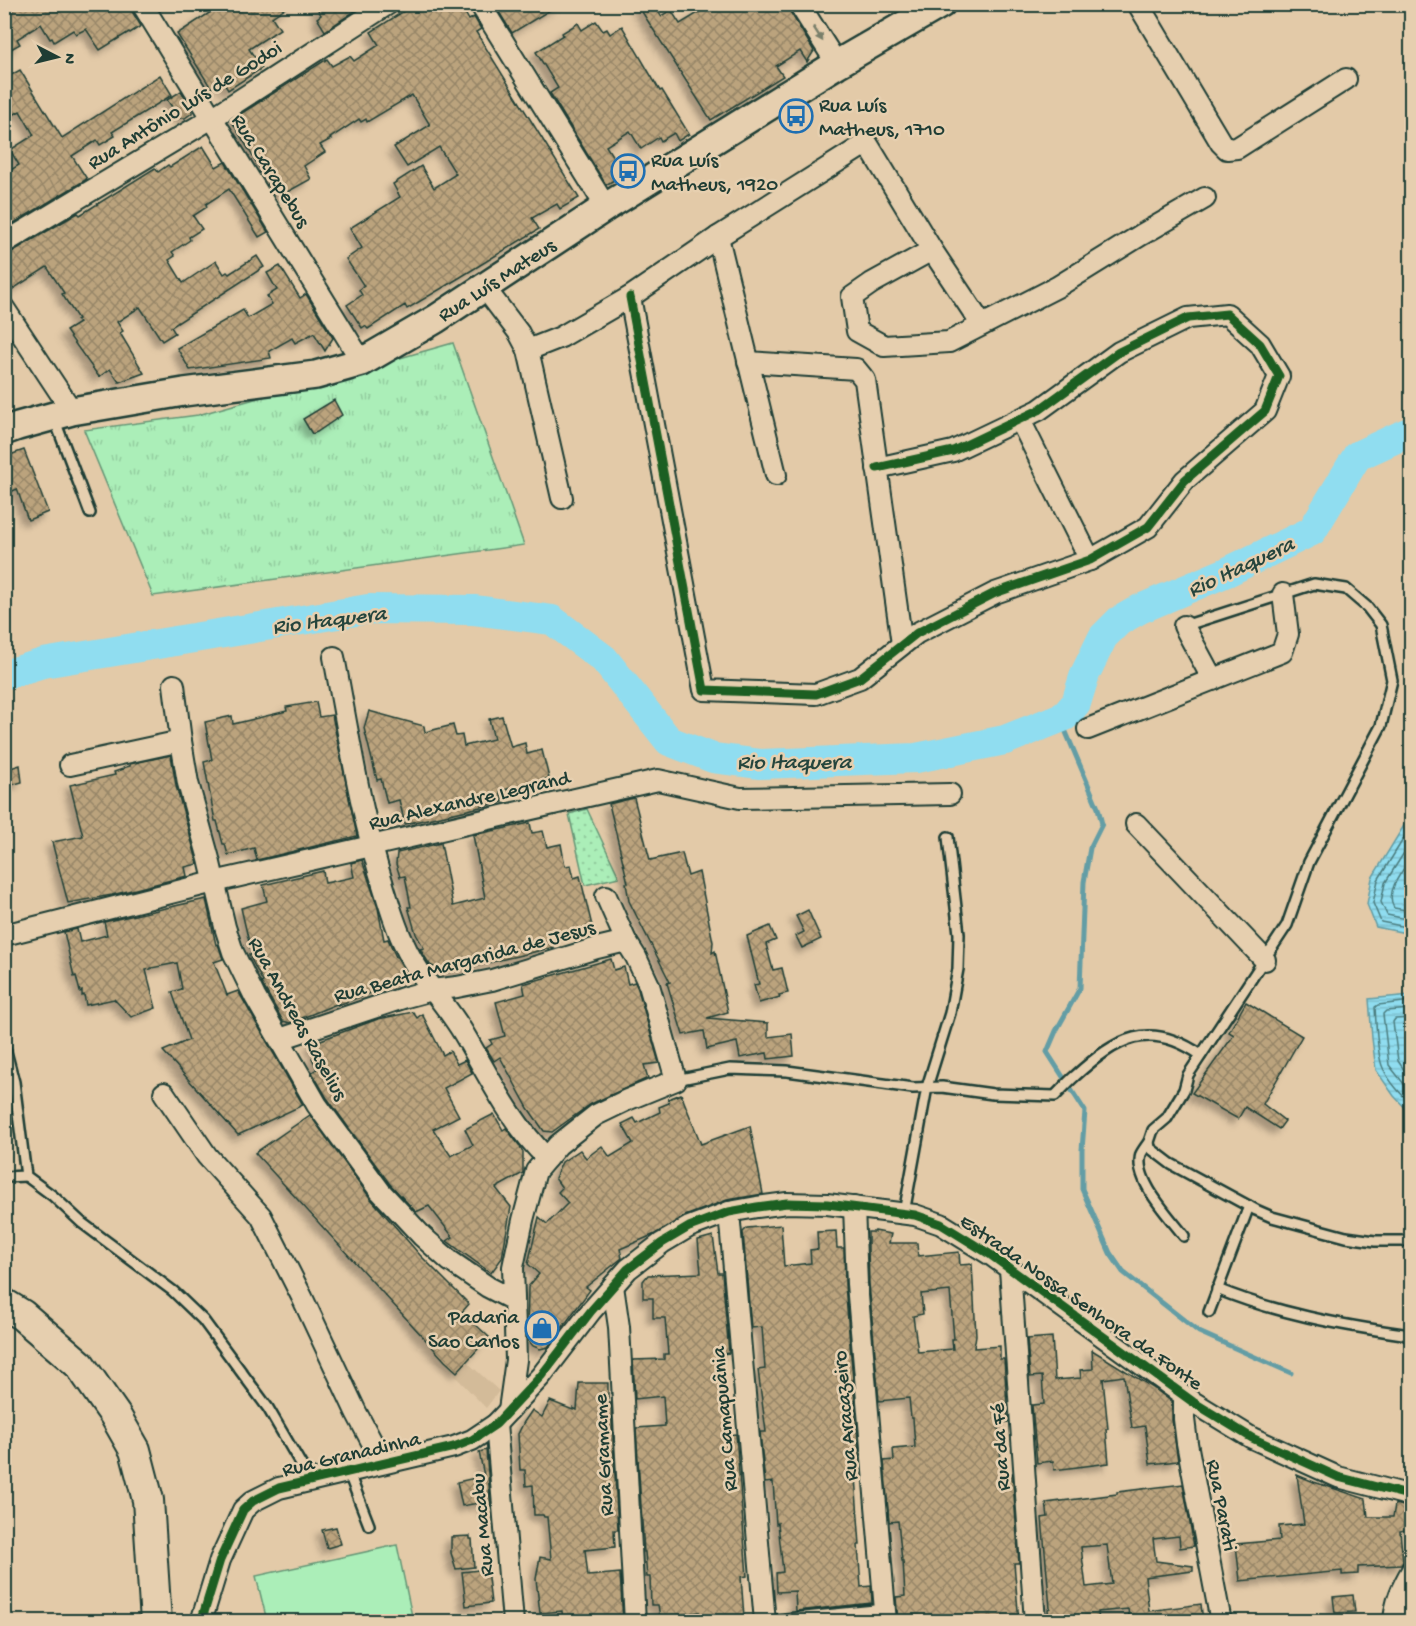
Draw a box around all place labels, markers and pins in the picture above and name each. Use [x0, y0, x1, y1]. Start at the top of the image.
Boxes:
place label: Rua Luís Matheus, 1710 [819, 95, 945, 144]
bus stop icon: Rua Luís Matheus, 1710 [778, 98, 814, 134]
place label: Rua Luís Matheus, 1920 [651, 150, 778, 199]
bus stop icon: Rua Luís Matheus, 1920 [610, 153, 646, 189]
place label: Padaria Sao Carlos [428, 1307, 520, 1356]
shop icon: Padaria Sao Carlos [524, 1310, 560, 1346]

